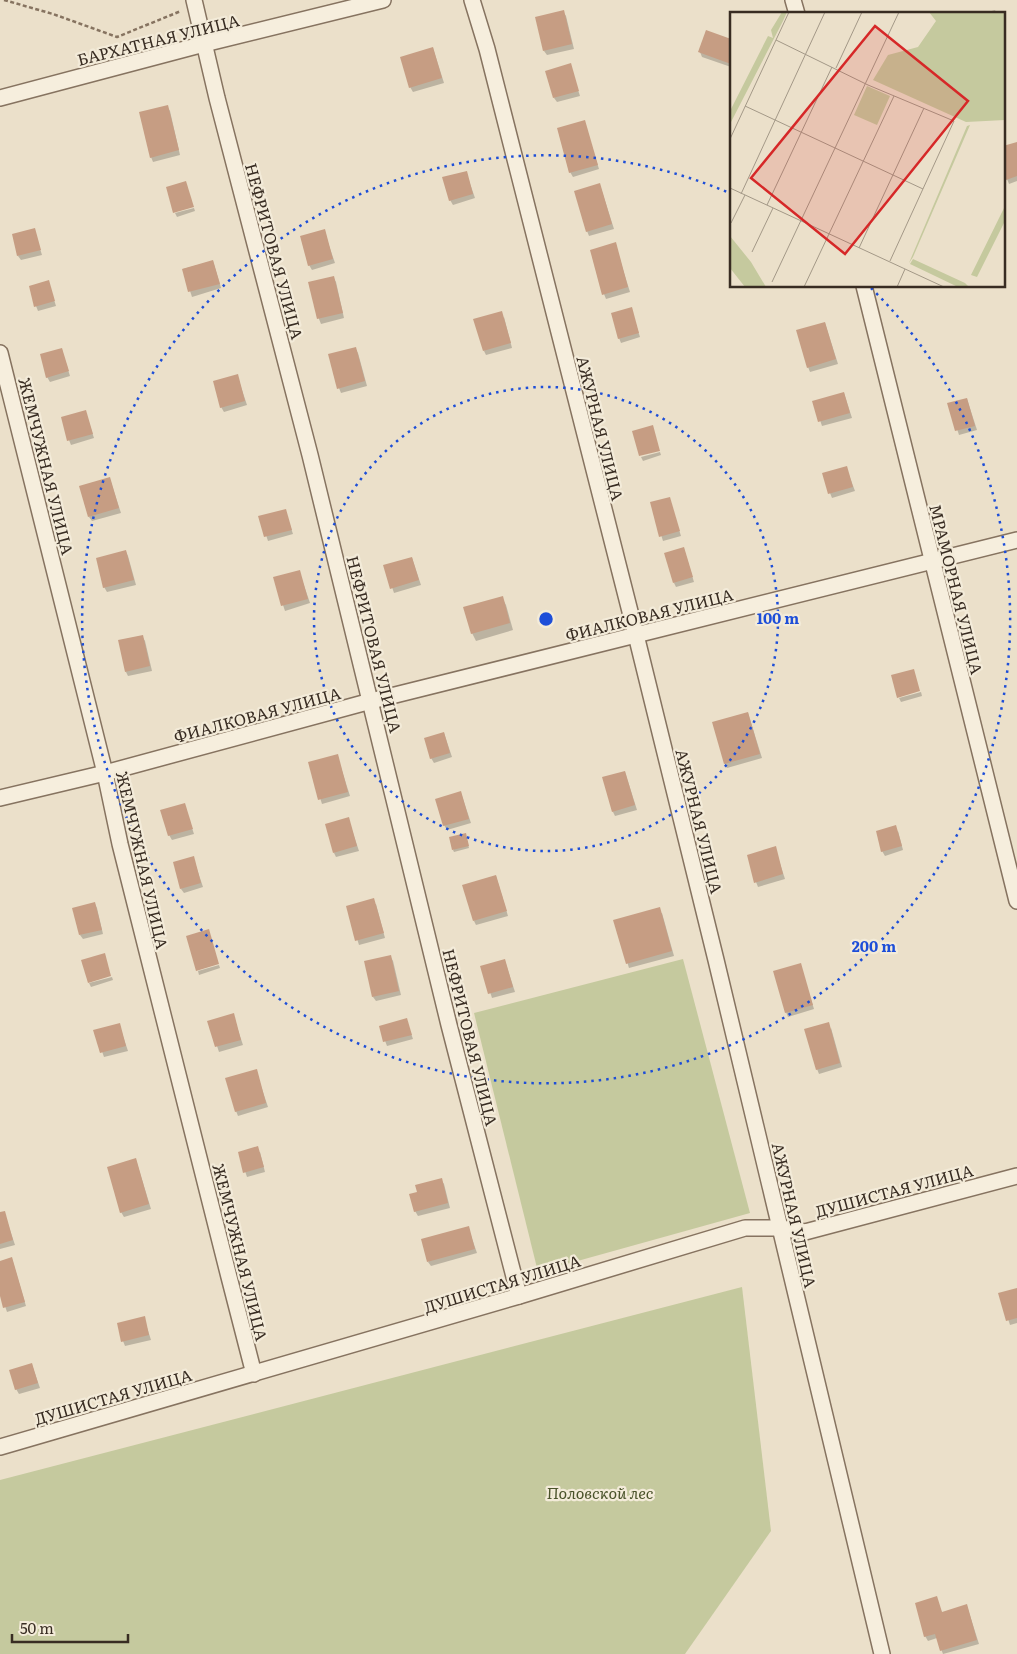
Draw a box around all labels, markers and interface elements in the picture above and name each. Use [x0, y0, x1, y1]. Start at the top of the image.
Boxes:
street label: БАРХАТНАЯ УЛИЦА [74, 7, 242, 71]
inset map [730, 12, 1004, 288]
street label: НЕФРИТОВАЯ УЛИЦА [240, 160, 310, 342]
street label: АЖУРНАЯ УЛИЦА [571, 353, 631, 503]
street label: ЖЕМЧУЖНАЯ УЛИЦА [13, 375, 81, 557]
street label: МРАМОРНАЯ УЛИЦА [924, 501, 990, 677]
street label: НЕФРИТОВАЯ УЛИЦА [341, 553, 409, 735]
street label: ФИАЛКОВАЯ УЛИЦА [563, 581, 736, 646]
text: 100 m [757, 606, 799, 629]
centre of rings [537, 610, 555, 628]
street label: ФИАЛКОВАЯ УЛИЦА [171, 680, 343, 748]
street label: АЖУРНАЯ УЛИЦА [670, 746, 730, 896]
street label: ЖЕМЧУЖНАЯ УЛИЦА [111, 769, 175, 952]
text: 200 m [852, 934, 896, 957]
street label: НЕФРИТОВАЯ УЛИЦА [437, 946, 505, 1128]
street label: АЖУРНАЯ УЛИЦА [767, 1140, 823, 1290]
street label: ДУШИСТАЯ УЛИЦА [812, 1157, 976, 1223]
street label: ЖЕМЧУЖНАЯ УЛИЦА [207, 1161, 275, 1343]
street label: ДУШИСТАЯ УЛИЦА [421, 1248, 584, 1318]
street label: ДУШИСТАЯ УЛИЦА [31, 1362, 195, 1430]
park label: Половской лес [546, 1480, 654, 1504]
scale bar [12, 1612, 129, 1644]
text: 50 m [20, 1616, 54, 1639]

